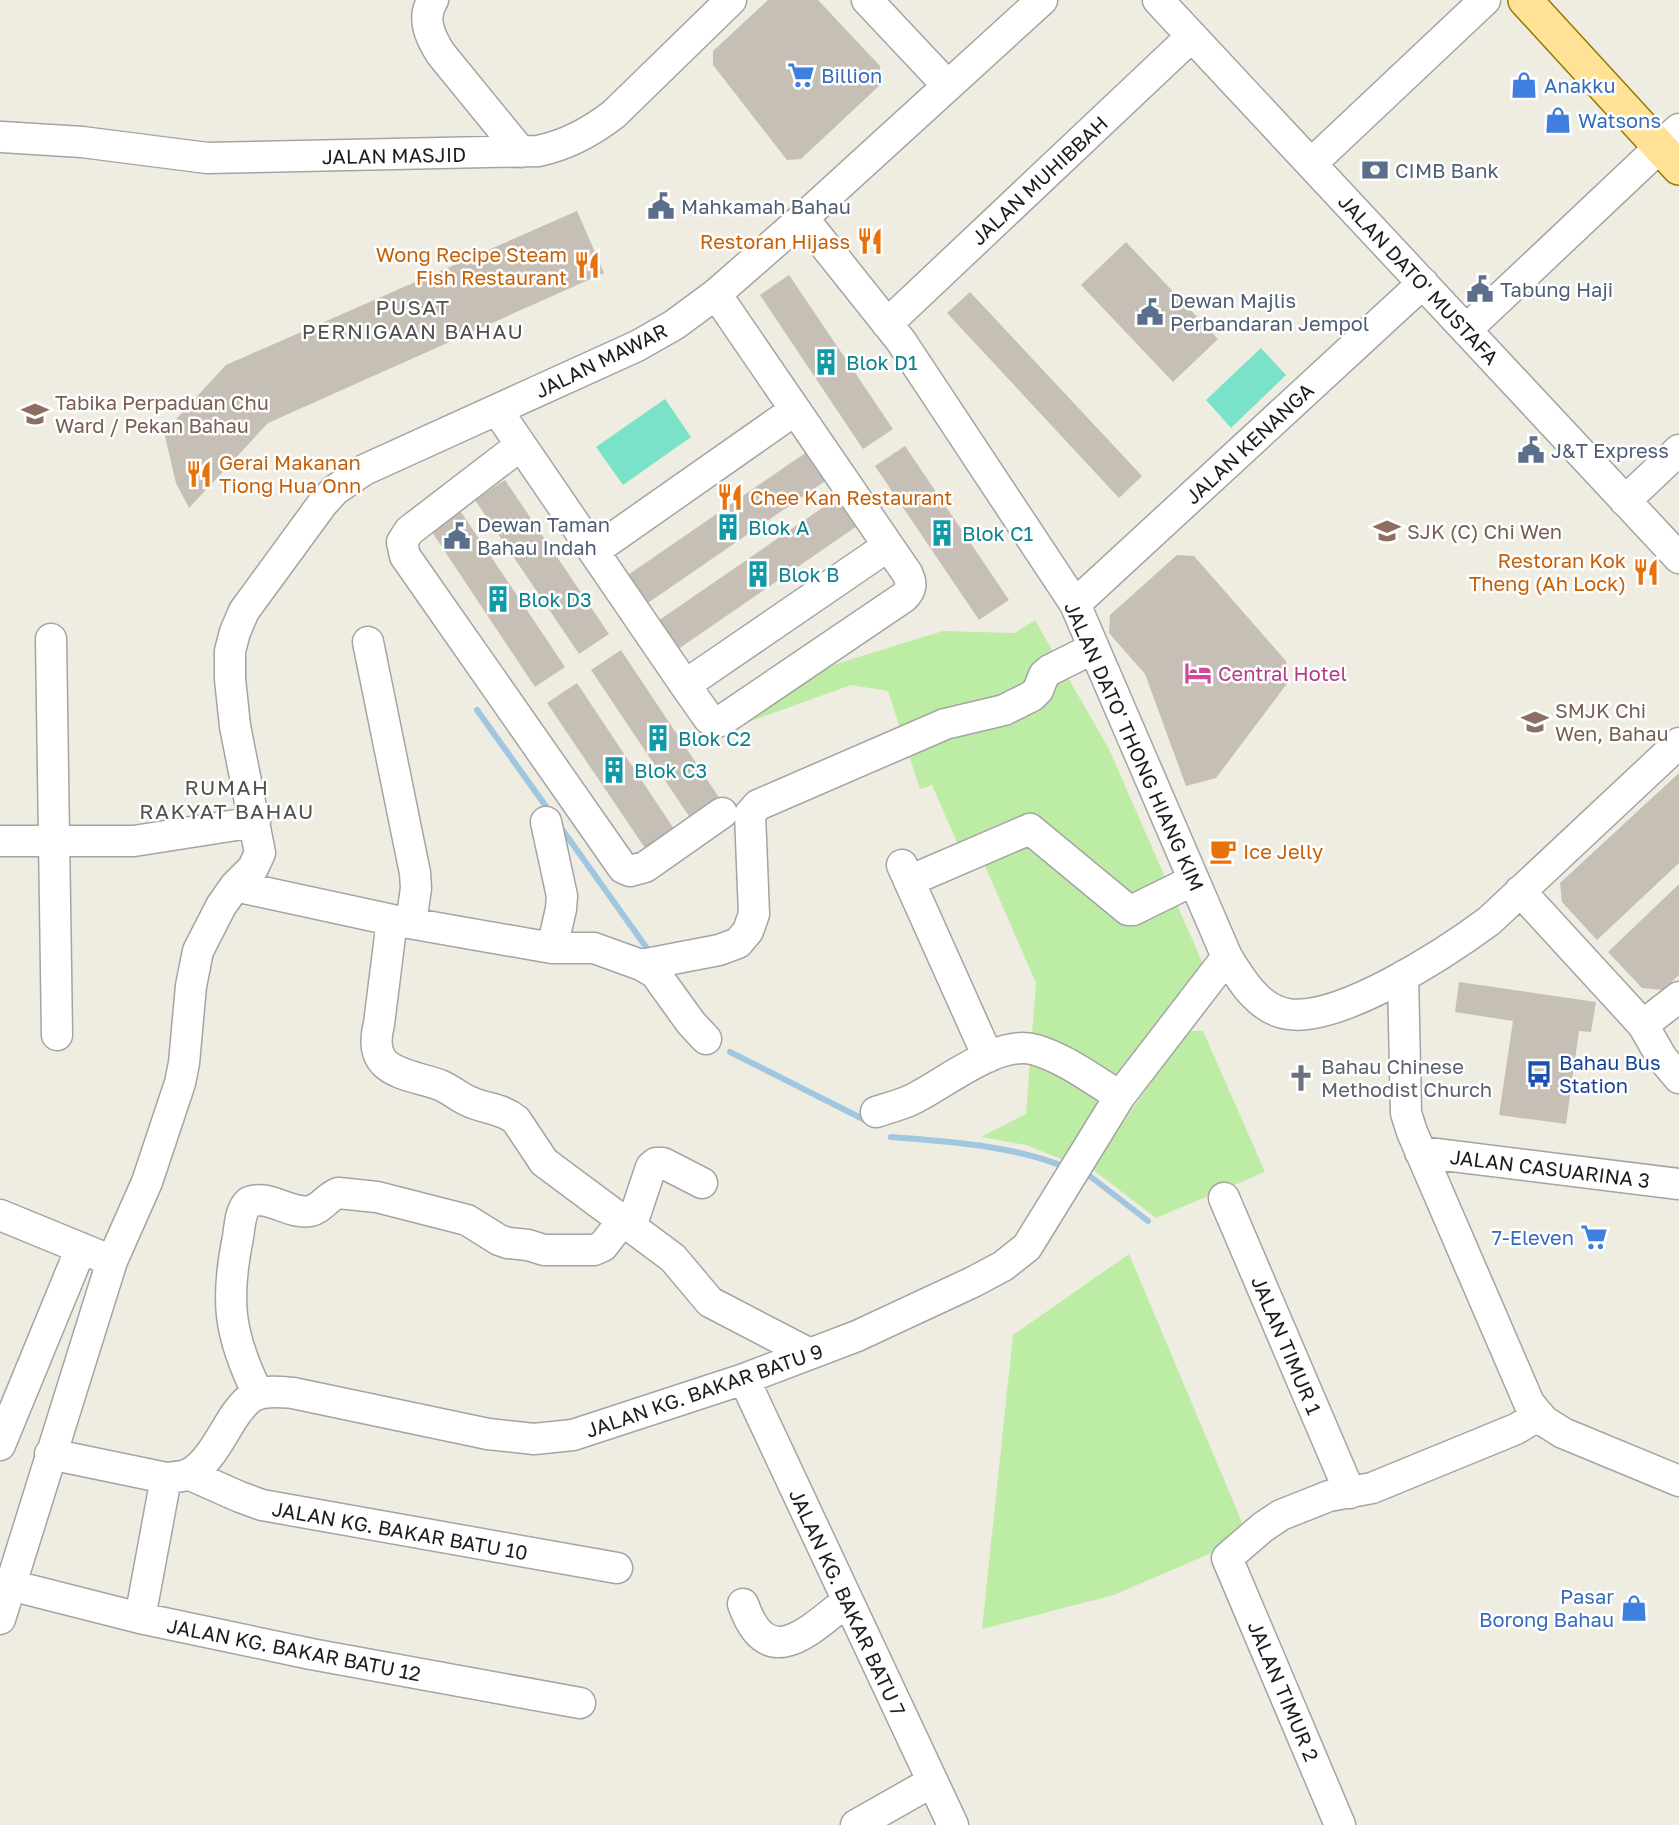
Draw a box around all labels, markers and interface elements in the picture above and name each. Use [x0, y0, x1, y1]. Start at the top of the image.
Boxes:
supermarket icon: Billion [786, 60, 816, 90]
place label: Billion [821, 63, 882, 87]
shop icon: Anakku [1509, 70, 1539, 100]
place label: Anakku [1544, 73, 1616, 97]
shop icon: Watsons [1543, 105, 1573, 135]
place label: Watsons [1578, 108, 1661, 132]
street label: JALAN MUHIBBAH [966, 111, 1112, 249]
street label: JALAN MASJID [322, 142, 466, 168]
bank icon: CIMB Bank [1360, 155, 1390, 185]
place label: CIMB Bank [1395, 158, 1499, 182]
street label: JALAN DATO' MUSTAFA [1334, 189, 1504, 369]
public building icon: Mahkamah Bahau [646, 191, 676, 221]
place label: Mahkamah Bahau [681, 194, 851, 218]
restaurant icon: Restoran Hijass [855, 226, 885, 256]
place label: Restoran Hijass [700, 229, 850, 253]
place label: Wong Recipe Steam Fish Restaurant [376, 242, 567, 289]
restaurant icon: Wong Recipe Steam Fish Restaurant [572, 250, 602, 280]
public building icon: Tabung Haji [1465, 274, 1495, 304]
place label: Tabung Haji [1500, 277, 1613, 301]
place label: Dewan Majlis Perbandaran Jempol [1170, 288, 1369, 335]
district label: PUSAT PERNIGAAN BAHAU [302, 294, 524, 344]
public building icon: Dewan Majlis Perbandaran Jempol [1135, 297, 1165, 327]
street label: JALAN MAWAR [531, 318, 671, 402]
building icon: Blok D1 [811, 347, 841, 377]
place label: Blok D1 [846, 350, 918, 374]
street label: JALAN KENANGA [1180, 377, 1318, 509]
place label: Tabika Perpaduan Chu Ward / Pekan Bahau [55, 390, 269, 437]
school or university icon: Tabika Perpaduan Chu Ward / Pekan Bahau [20, 399, 50, 429]
public building icon: J&T Express [1516, 435, 1546, 465]
place label: J&T Express [1551, 438, 1669, 462]
place label: Gerai Makanan Tiong Hua Onn [219, 450, 361, 497]
restaurant icon: Gerai Makanan Tiong Hua Onn [184, 459, 214, 489]
restaurant icon: Chee Kan Restaurant [715, 482, 745, 512]
place label: Chee Kan Restaurant [750, 485, 952, 509]
place label: Dewan Taman Bahau Indah [477, 512, 610, 559]
building icon: Blok A [713, 512, 743, 542]
place label: Blok A [748, 515, 809, 539]
school or university icon: SJK (C) Chi Wen [1372, 516, 1402, 546]
building icon: Blok C1 [927, 518, 957, 548]
place label: SJK (C) Chi Wen [1407, 519, 1562, 543]
public building icon: Dewan Taman Bahau Indah [442, 521, 472, 551]
place label: Blok C1 [962, 521, 1034, 545]
place label: Restoran Kok Theng (Ah Lock) [1469, 548, 1626, 595]
restaurant icon: Restoran Kok Theng (Ah Lock) [1631, 557, 1661, 587]
building icon: Blok B [743, 559, 773, 589]
place label: Blok B [778, 562, 839, 586]
building icon: Blok D3 [483, 584, 513, 614]
place label: Blok D3 [518, 587, 592, 611]
street label: JALAN DATO' THONG HIANG KIM [1060, 598, 1210, 894]
hotel icon: Central Hotel [1183, 658, 1213, 688]
place label: Central Hotel [1218, 661, 1347, 685]
place label: SMJK Chi Wen, Bahau [1555, 698, 1669, 745]
school or university icon: SMJK Chi Wen, Bahau [1520, 707, 1550, 737]
building icon: Blok C2 [643, 723, 673, 753]
place label: Blok C2 [678, 726, 751, 750]
building icon: Blok C3 [599, 755, 629, 785]
place label: Blok C3 [634, 758, 707, 782]
district label: RUMAH RAKYAT BAHAU [139, 774, 315, 824]
cafe icon: Ice Jelly [1208, 836, 1238, 866]
place label: Ice Jelly [1243, 839, 1323, 863]
place label: Bahau Bus Station [1559, 1050, 1661, 1097]
place label: Bahau Chinese Methodist Church [1321, 1054, 1492, 1101]
bus stop icon: Bahau Bus Station [1524, 1059, 1554, 1089]
church icon: Bahau Chinese Methodist Church [1286, 1063, 1316, 1093]
street label: JALAN CASUARINA 3 [1449, 1144, 1651, 1192]
supermarket icon: 7-Eleven [1579, 1222, 1609, 1252]
place label: 7-Eleven [1492, 1225, 1574, 1249]
street label: JALAN TIMUR 1 [1247, 1272, 1327, 1418]
street label: JALAN KG. BAKAR BATU 9 [582, 1338, 826, 1442]
street label: JALAN KG. BAKAR BATU 7 [785, 1485, 911, 1719]
street label: JALAN KG. BAKAR BATU 10 [270, 1496, 530, 1564]
place label: Pasar Borong Bahau [1479, 1584, 1614, 1631]
shop icon: Pasar Borong Bahau [1619, 1593, 1649, 1623]
street label: JALAN KG. BAKAR BATU 12 [165, 1613, 423, 1685]
street label: JALAN TIMUR 2 [1244, 1617, 1324, 1765]

